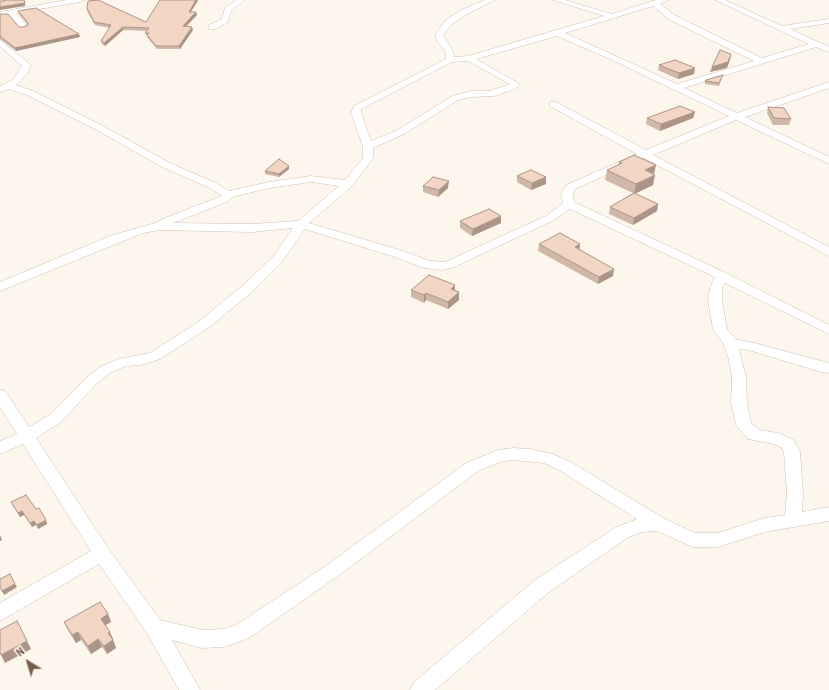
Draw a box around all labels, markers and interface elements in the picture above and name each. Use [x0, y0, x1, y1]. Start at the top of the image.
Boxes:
north arrow [8, 642, 48, 682]
text: N [14, 645, 27, 659]

